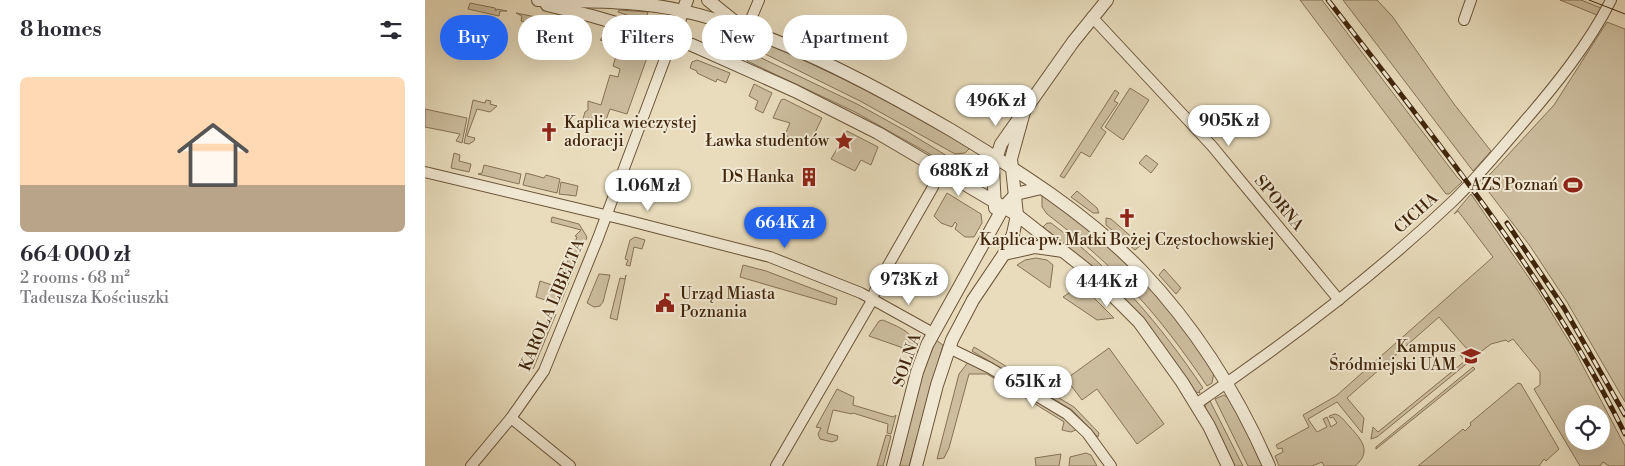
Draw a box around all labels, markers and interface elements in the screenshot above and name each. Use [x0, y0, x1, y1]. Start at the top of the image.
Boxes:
chip: Buy [440, 15, 508, 60]
chip: Rent [518, 15, 592, 60]
chip: Filters [602, 15, 692, 60]
chip: New [702, 15, 773, 60]
chip: Apartment [783, 15, 907, 60]
icon: filters [377, 16, 405, 44]
text: 8 homes [20, 17, 102, 43]
pin: 496K zł [950, 84, 1042, 127]
text: 496K zł [966, 91, 1026, 111]
pin: 905K zł [1183, 104, 1275, 147]
icon: home [168, 110, 258, 200]
text: 905K zł [1199, 111, 1259, 131]
place label: Kaplica wieczystej adoracji [564, 113, 697, 151]
church icon: Kaplica wieczystej adoracji [538, 121, 560, 143]
place icon: Ławka studentów [833, 130, 855, 152]
place label: Ławka studentów [705, 131, 830, 151]
pin: 688K zł [913, 154, 1005, 197]
text: 688K zł [930, 161, 988, 181]
building icon: DS Hanka [798, 166, 820, 188]
place label: DS Hanka [722, 167, 795, 187]
pin: 1.06M zł [596, 170, 700, 212]
street label: SPORNA [1250, 171, 1309, 236]
sports icon: AZS Poznań [1562, 174, 1584, 196]
place label: AZS Poznań [1469, 175, 1558, 195]
text: 1.06M zł [616, 176, 680, 196]
street label: CICHA [1390, 187, 1443, 238]
pin: 664K zł [739, 206, 831, 249]
church icon: Kaplica pw. Matki Bożej Częstochowskiej [1116, 207, 1138, 229]
text: 664K zł [755, 213, 815, 233]
place label: Kaplica pw. Matki Bożej Częstochowskiej [980, 230, 1274, 250]
street label: KAROLA LIBELTA [515, 235, 589, 374]
text: 664 000 zł [20, 242, 130, 268]
pin: 973K zł [863, 264, 955, 306]
pin: 444K zł [1061, 266, 1153, 308]
text: 2 rooms · 68 m² [20, 268, 130, 288]
text: 973K zł [880, 270, 938, 290]
text: 444K zł [1076, 272, 1138, 292]
place label: Urząd Miasta Poznania [680, 284, 776, 322]
text: Tadeusza Kościuszki [20, 288, 169, 308]
public building icon: Urząd Miasta Poznania [654, 292, 676, 314]
street label: SOLNA [889, 330, 926, 389]
place label: Kampus Śródmiejski UAM [1329, 337, 1456, 375]
school or university icon: Kampus Śródmiejski UAM [1460, 345, 1482, 367]
pin: 651K zł [987, 366, 1079, 408]
text: 651K zł [1005, 372, 1061, 392]
map controls [1565, 405, 1610, 450]
button: locate [1565, 405, 1610, 450]

